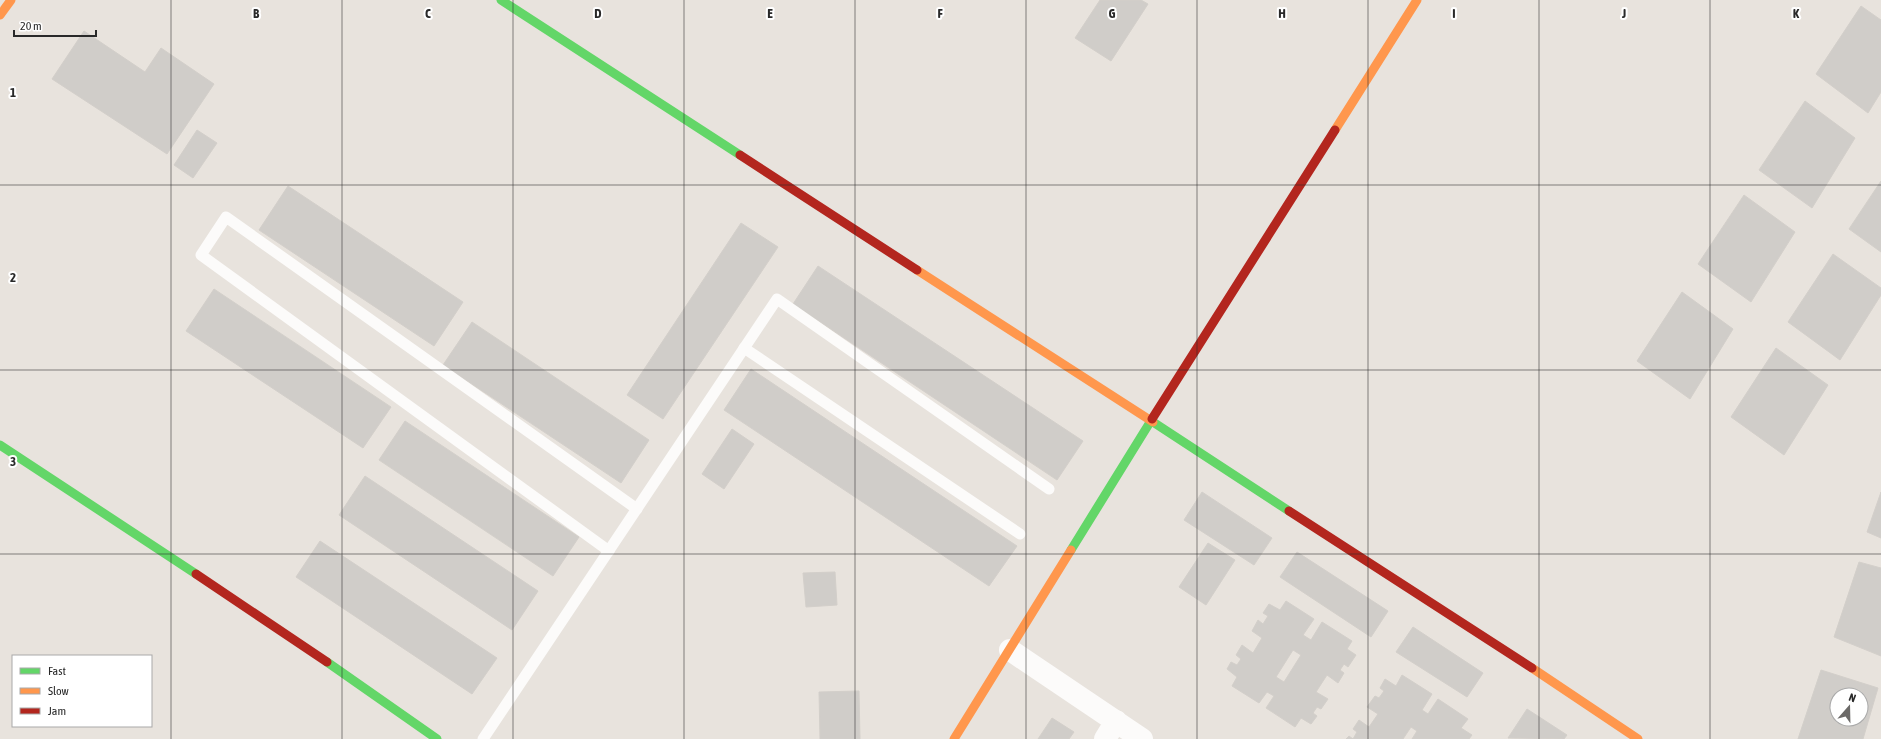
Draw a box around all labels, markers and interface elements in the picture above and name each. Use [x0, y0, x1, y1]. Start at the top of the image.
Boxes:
text: B [253, 6, 260, 21]
text: C [425, 6, 431, 21]
text: D [594, 6, 602, 21]
text: E [767, 6, 773, 21]
text: F [937, 6, 943, 21]
text: G [1109, 6, 1116, 21]
text: H [1278, 6, 1286, 21]
text: I [1452, 6, 1456, 21]
text: J [1621, 6, 1626, 21]
text: K [1793, 6, 1800, 21]
scale bar [14, 12, 96, 38]
text: 20 m [20, 19, 42, 33]
text: 1 [10, 85, 16, 100]
text: 2 [10, 270, 16, 285]
text: 3 [10, 454, 16, 469]
legend [12, 655, 152, 727]
text: Fast [48, 664, 66, 678]
text: Slow [48, 684, 69, 698]
north arrow [1829, 687, 1869, 727]
text: N [1847, 691, 1858, 704]
text: Jam [48, 704, 66, 718]

